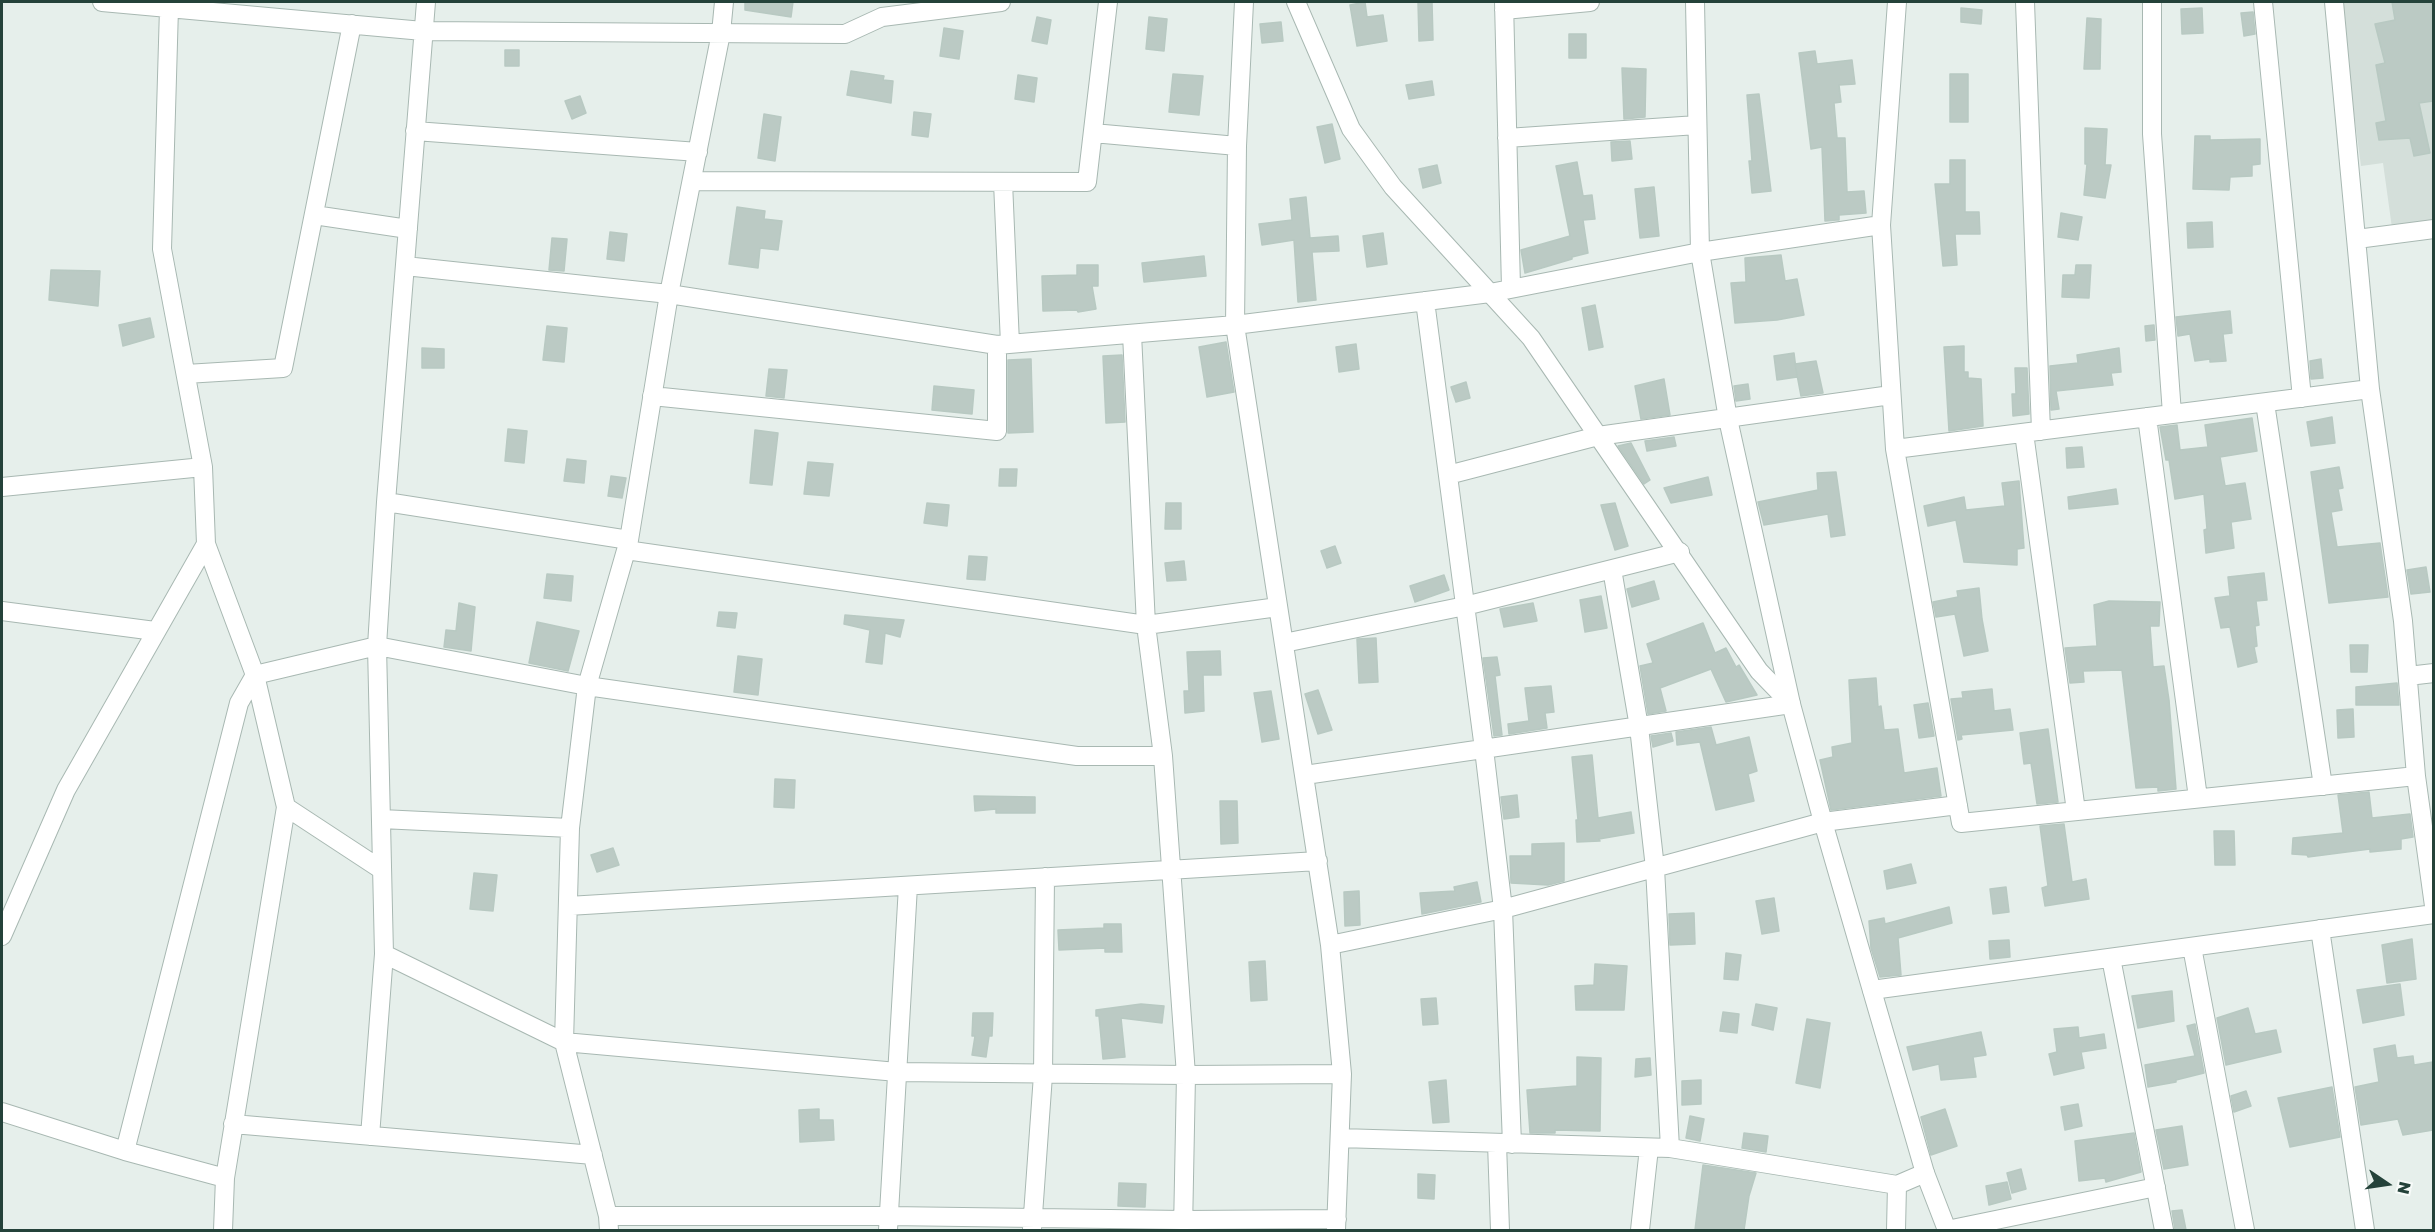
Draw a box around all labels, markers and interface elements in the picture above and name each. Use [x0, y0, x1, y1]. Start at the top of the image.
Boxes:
north arrow [2357, 1154, 2417, 1214]
text: N [2393, 1180, 2416, 1196]

